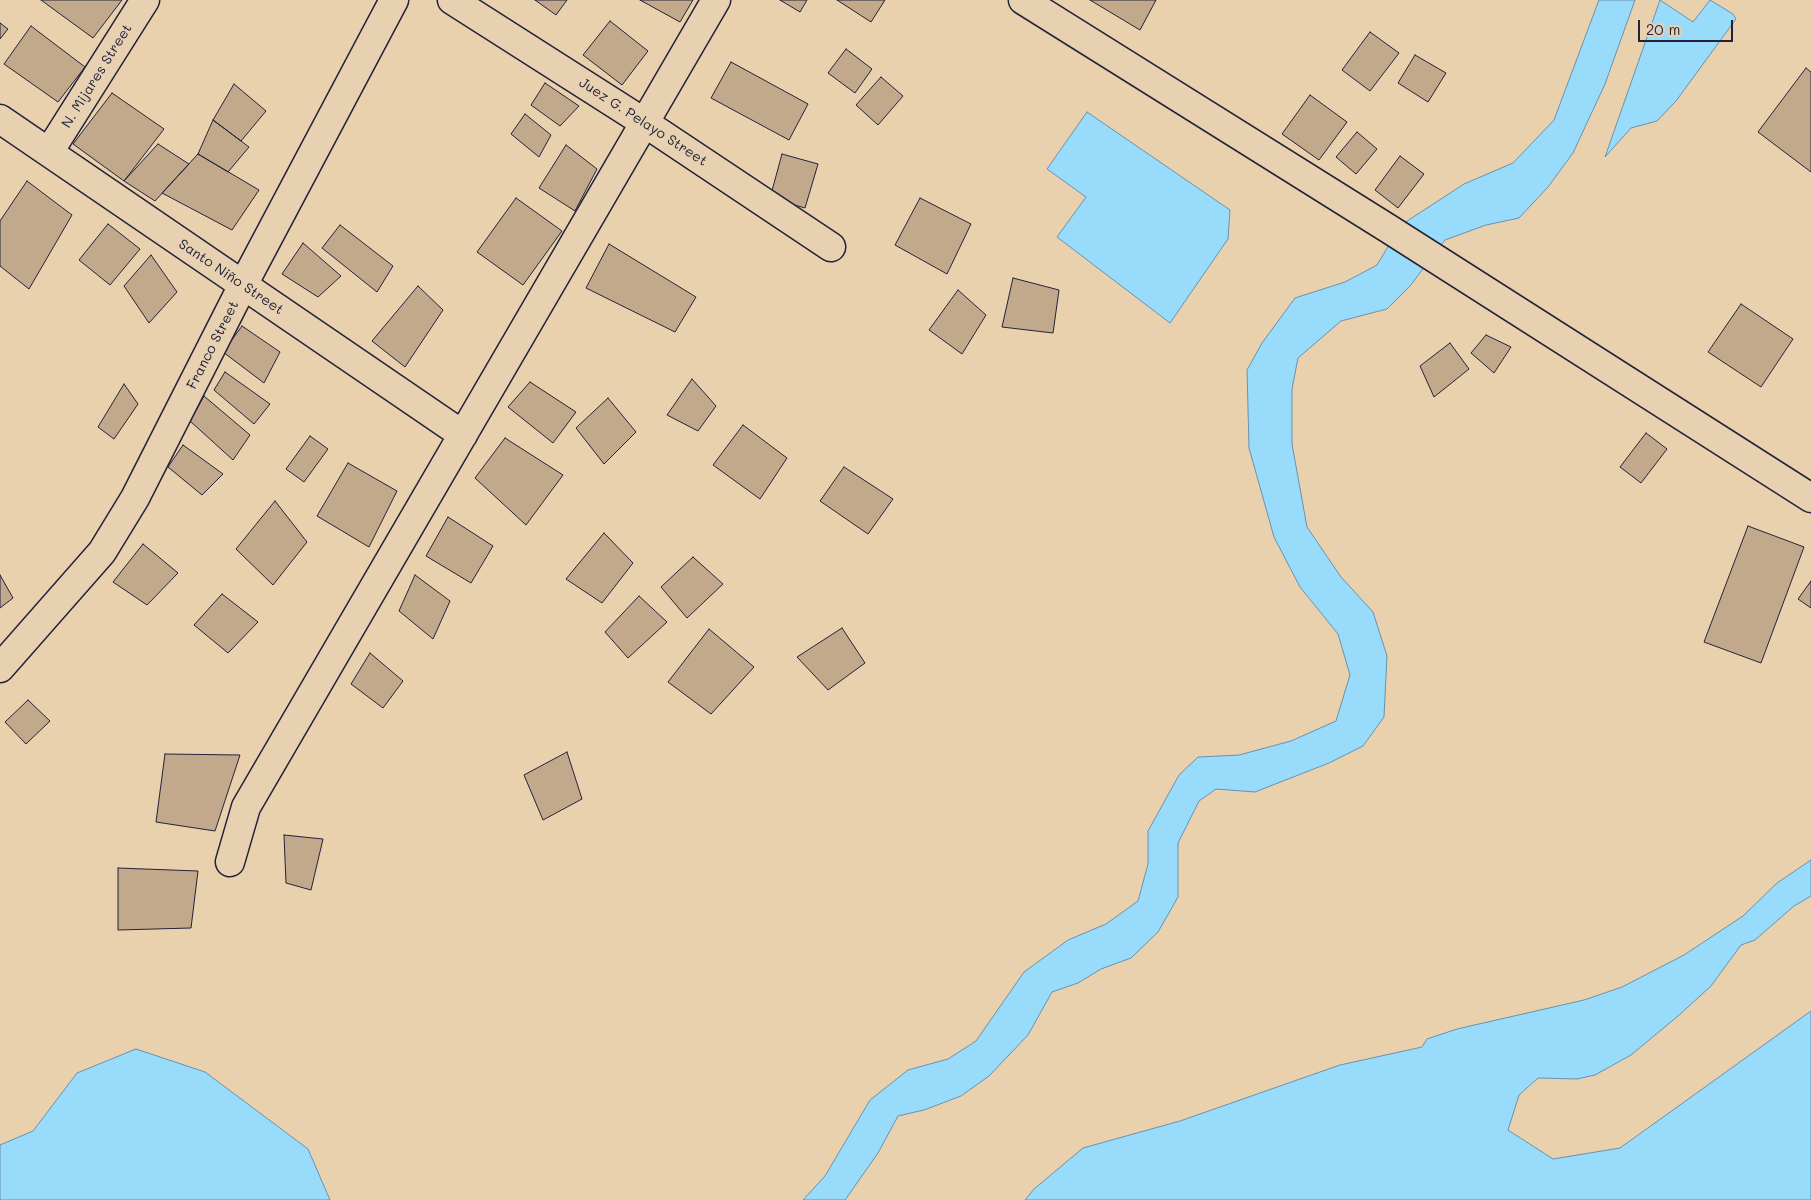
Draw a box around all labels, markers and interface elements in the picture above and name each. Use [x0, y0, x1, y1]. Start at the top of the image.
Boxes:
scale bar [1641, 10, 1736, 42]
text: 20 m [1646, 19, 1680, 39]
street label: N. Mijares Street [58, 21, 136, 131]
street label: Juez G. Pelayo Street [576, 74, 710, 170]
street label: Santo Niño Street [175, 236, 287, 318]
street label: Franco Street [184, 298, 242, 392]

